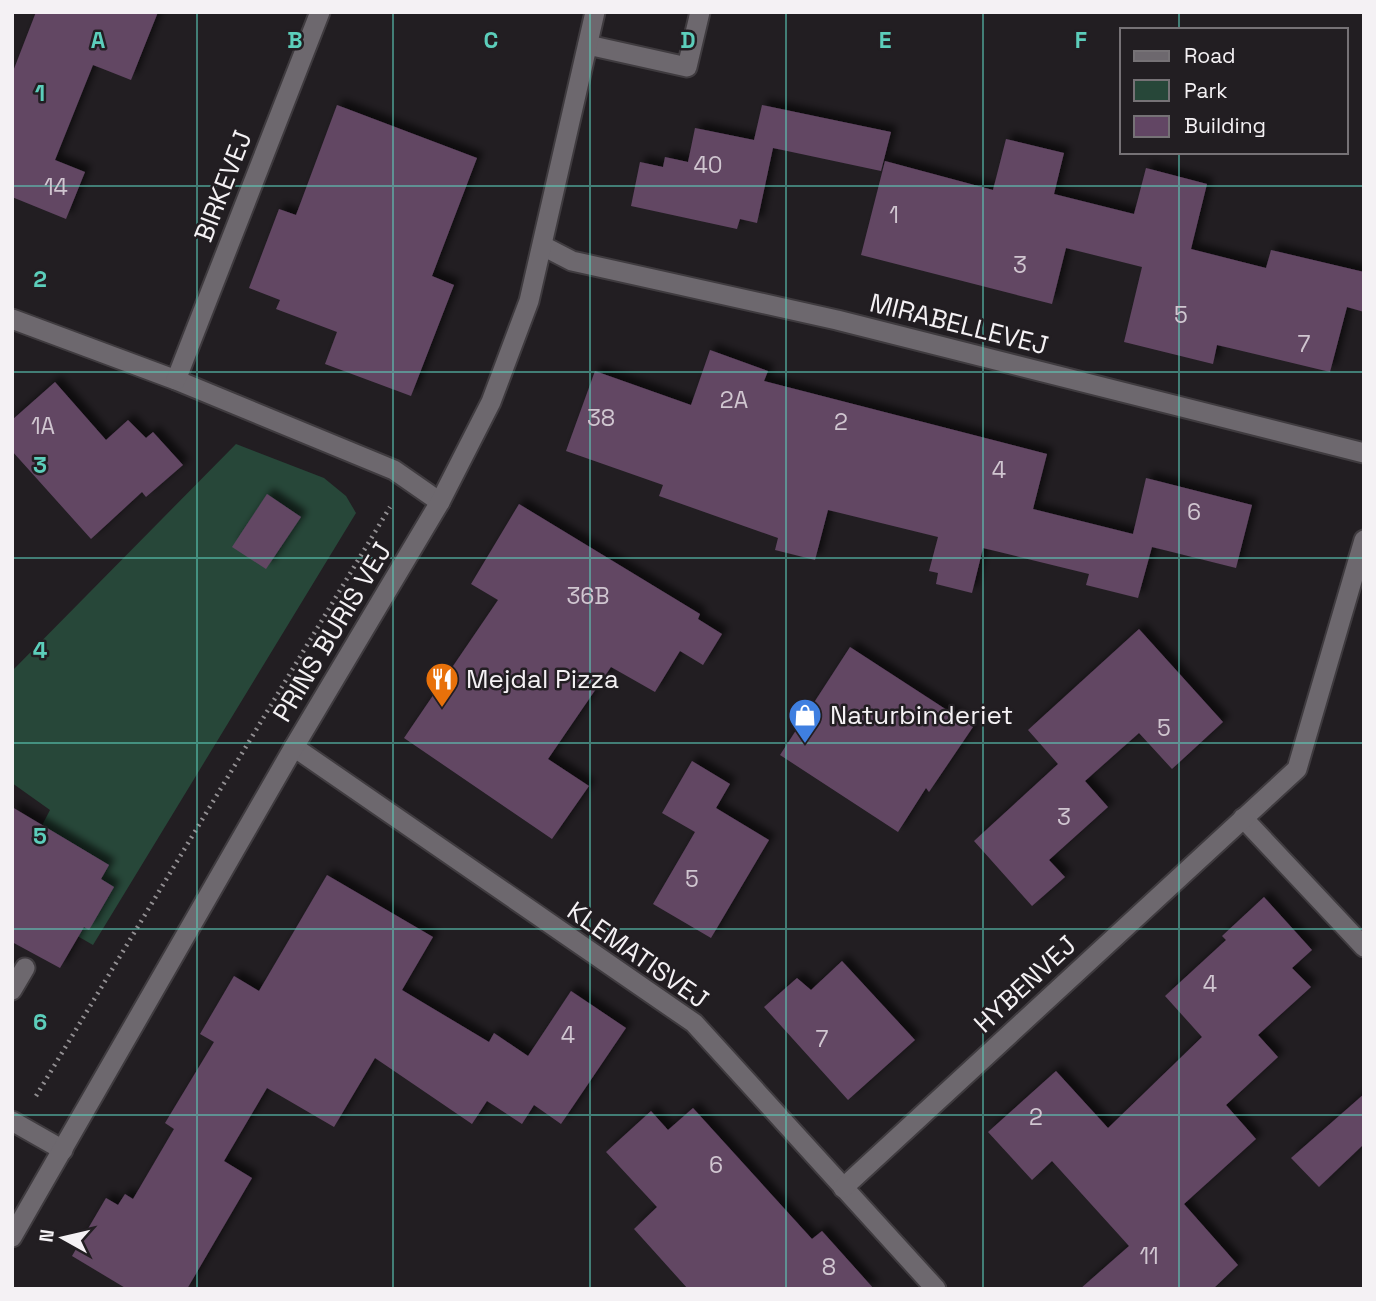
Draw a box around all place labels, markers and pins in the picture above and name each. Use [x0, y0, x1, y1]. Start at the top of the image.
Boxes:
restaurant icon: Mejdal Pizza [423, 660, 461, 709]
place label: Mejdal Pizza [466, 662, 619, 696]
shop icon: Naturbinderiet [786, 696, 824, 745]
place label: Naturbinderiet [830, 698, 1013, 732]

